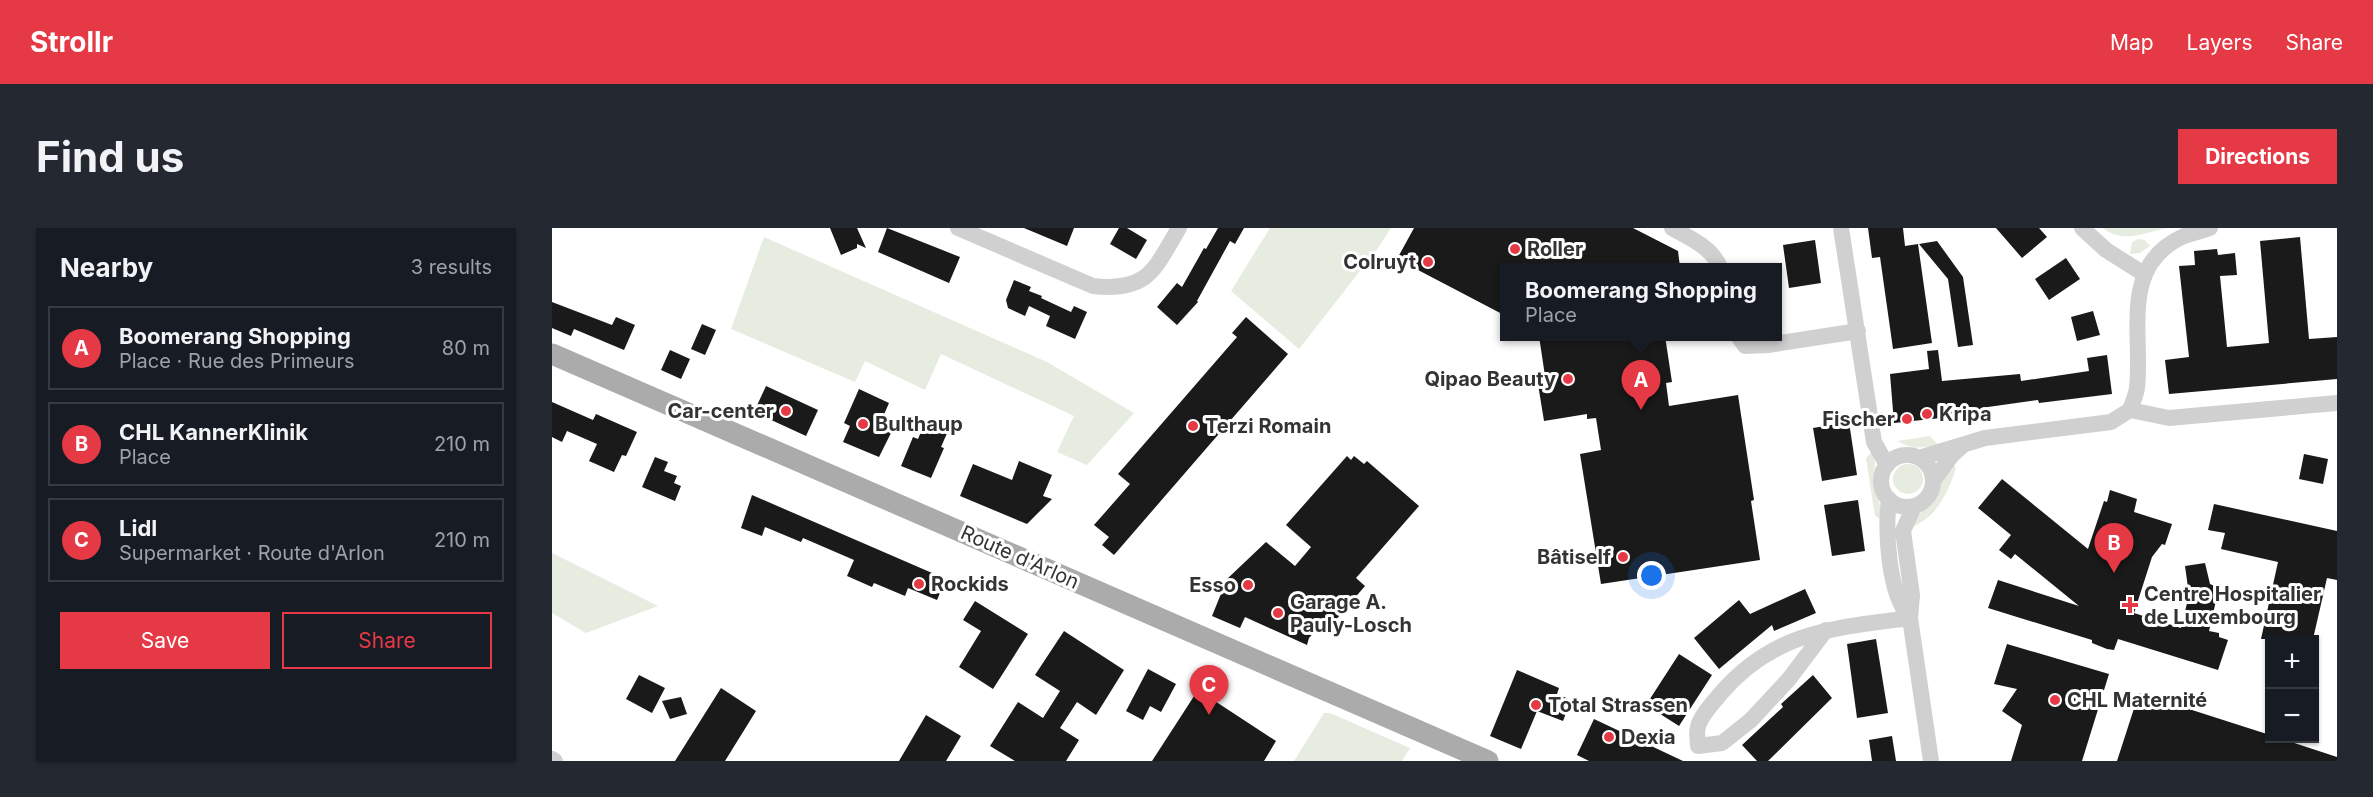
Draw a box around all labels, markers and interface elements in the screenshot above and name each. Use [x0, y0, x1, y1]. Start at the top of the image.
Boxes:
text: Strollr [30, 25, 113, 59]
text: Map [2110, 30, 2154, 55]
text: Layers [2187, 30, 2253, 55]
text: Share [2286, 30, 2343, 55]
button: Directions [2178, 129, 2337, 184]
text: Find us [36, 131, 184, 182]
place label: Roller [1527, 237, 1583, 261]
marker: Roller [1508, 242, 1522, 256]
place label: Colruyt [1343, 250, 1416, 274]
text: Nearby [60, 252, 153, 283]
text: 3 results [411, 255, 492, 279]
marker: Colruyt [1421, 255, 1435, 269]
popup [1500, 263, 1782, 341]
text: Boomerang Shopping [1525, 277, 1757, 303]
text: Place [1525, 303, 1577, 327]
text: Boomerang Shopping [119, 323, 351, 349]
text: A [74, 336, 89, 360]
text: 80 m [442, 336, 490, 360]
text: Place · Rue des Primeurs [119, 349, 355, 373]
pin: A [1622, 360, 1660, 410]
place label: Qipao Beauty [1424, 367, 1556, 391]
marker: Qipao Beauty [1561, 372, 1575, 386]
place label: Car-center [668, 399, 774, 423]
place label: Kripa [1939, 402, 1992, 426]
marker: Car-center [779, 404, 793, 418]
place label: Fischer [1822, 407, 1895, 431]
marker: Kripa [1920, 407, 1934, 421]
place label: Bulthaup [875, 412, 963, 436]
marker: Fischer [1900, 412, 1914, 426]
place label: Terzi Romain [1205, 414, 1331, 438]
marker: Bulthaup [856, 417, 870, 431]
text: CHL KannerKlinik [119, 419, 308, 445]
marker: Terzi Romain [1186, 419, 1200, 433]
text: B [75, 432, 88, 456]
text: 210 m [434, 432, 490, 456]
text: Place [119, 445, 171, 469]
text: Lidl [119, 515, 157, 541]
street label: Route d'Arlon [957, 520, 1083, 594]
pin: B [2094, 524, 2134, 573]
text: C [74, 528, 89, 552]
text: 210 m [434, 528, 490, 552]
text: Supermarket · Route d'Arlon [119, 541, 385, 565]
place label: Bâtiself [1537, 545, 1611, 569]
marker: Bâtiself [1616, 550, 1630, 564]
your location [1637, 561, 1666, 590]
place label: Rockids [931, 572, 1009, 596]
place label: Esso [1189, 573, 1236, 597]
marker: Rockids [912, 577, 926, 591]
marker: Esso [1241, 578, 1255, 592]
place label: Centre Hospitalier de Luxembourg [2144, 582, 2321, 629]
place label: Garage A. Pauly-Losch [1290, 590, 1412, 637]
marker: Centre Hospitalier de Luxembourg [2121, 596, 2139, 614]
marker: Garage A. Pauly-Losch [1271, 606, 1285, 620]
button: Save [60, 612, 270, 669]
button: Share [282, 612, 492, 669]
map controls [2265, 635, 2319, 743]
button: + [2265, 635, 2319, 689]
pin: C [1190, 666, 1228, 715]
place label: CHL Maternité [2067, 688, 2207, 712]
button: − [2265, 689, 2319, 743]
place label: Total Strassen [1548, 693, 1688, 717]
marker: CHL Maternité [2048, 693, 2062, 707]
marker: Total Strassen [1529, 698, 1543, 712]
place label: Dexia [1621, 725, 1676, 749]
marker: Dexia [1602, 730, 1616, 744]

